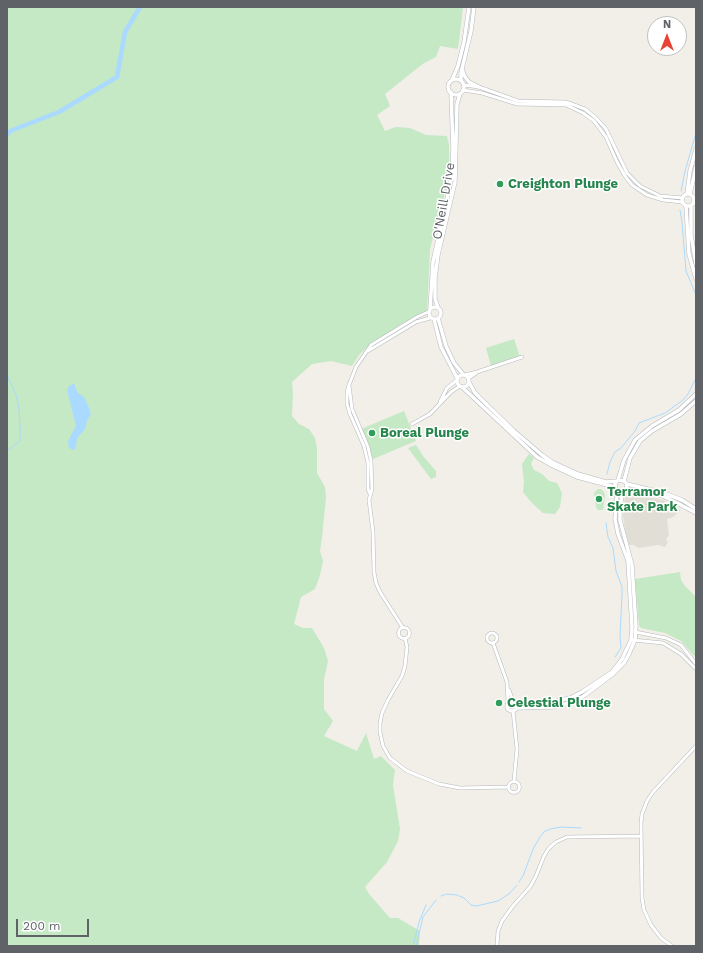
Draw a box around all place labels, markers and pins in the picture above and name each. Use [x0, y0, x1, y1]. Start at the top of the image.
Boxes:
place label: Creighton Plunge [508, 176, 618, 192]
marker: Creighton Plunge [495, 179, 505, 189]
place label: Boreal Plunge [380, 425, 469, 441]
marker: Boreal Plunge [367, 428, 377, 438]
place label: Terramor Skate Park [607, 484, 677, 515]
marker: Terramor Skate Park [594, 494, 604, 504]
place label: Celestial Plunge [507, 695, 611, 711]
marker: Celestial Plunge [494, 698, 504, 708]

